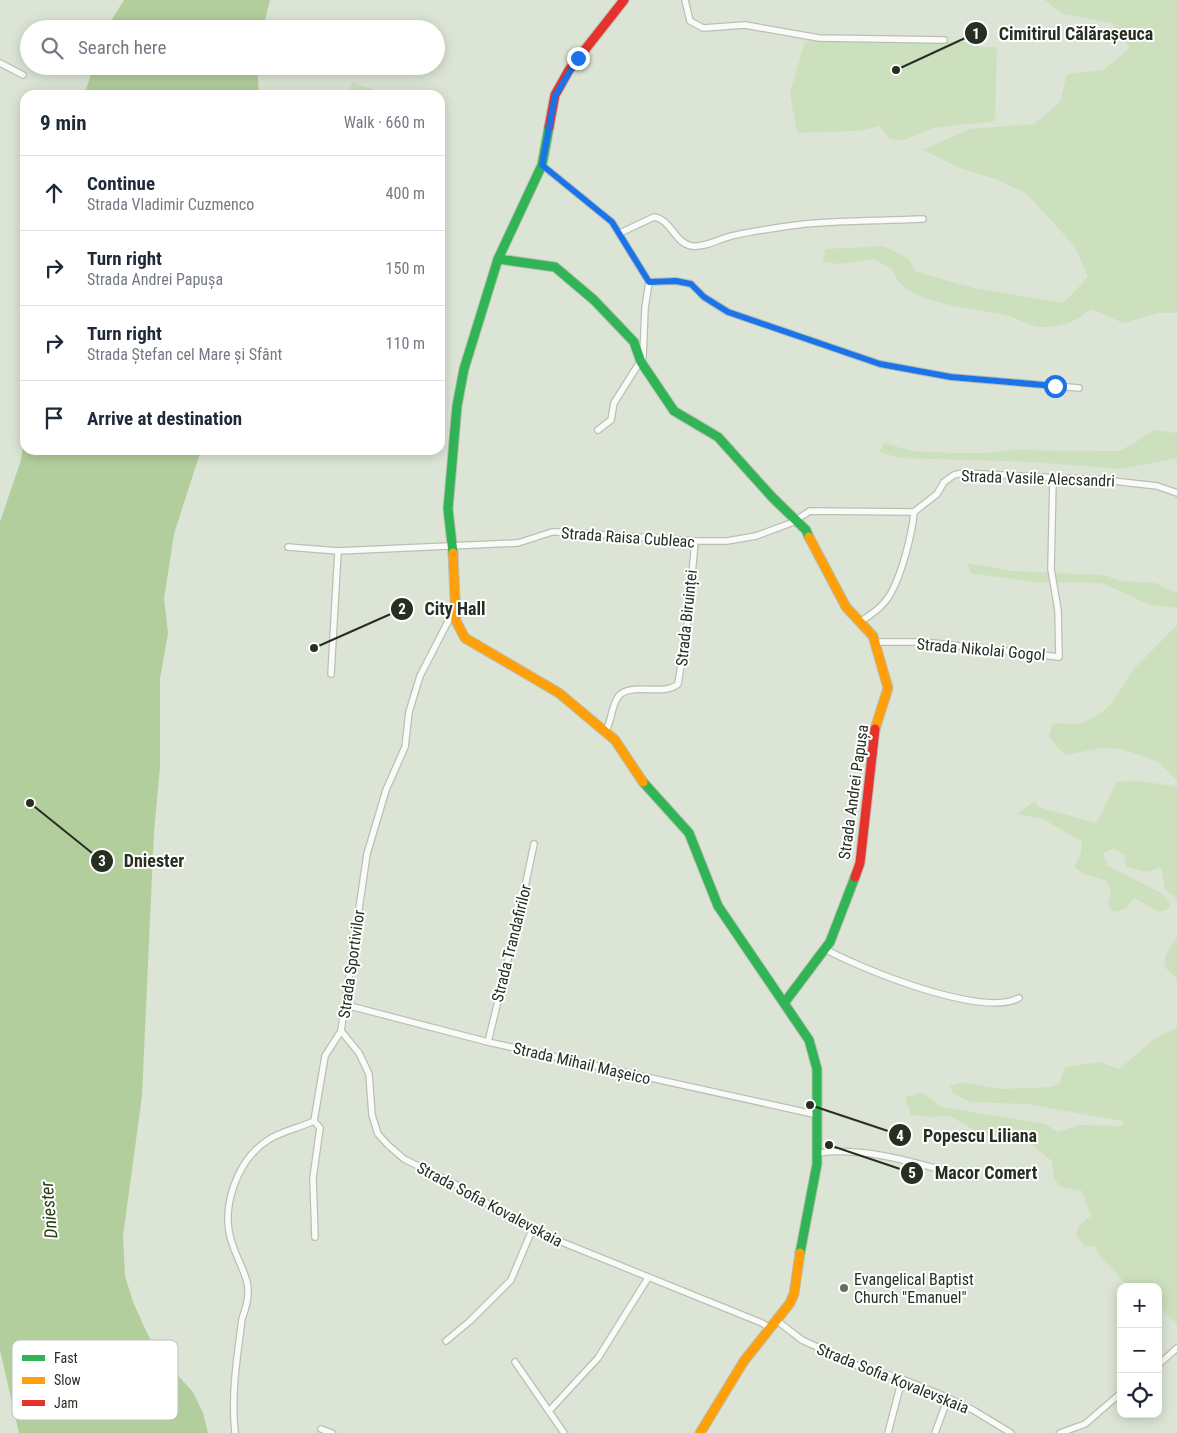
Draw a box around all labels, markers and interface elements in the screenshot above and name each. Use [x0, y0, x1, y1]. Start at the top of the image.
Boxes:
callout: Cimitirul Călărașeuca [963, 17, 1163, 50]
search box [20, 20, 445, 75]
text: Cimitirul Călărașeuca [999, 23, 1153, 45]
text: 1 [972, 25, 980, 43]
icon: search [38, 34, 66, 62]
text: Search here [78, 36, 166, 59]
route end [567, 47, 590, 70]
text: 9 min [40, 111, 87, 135]
text: Walk · 660 m [344, 113, 425, 132]
text: Continue [87, 172, 155, 195]
icon: ahead [40, 179, 68, 207]
text: 400 m [386, 184, 425, 203]
text: Strada Vladimir Cuzmenco [87, 195, 254, 214]
text: Turn right [87, 247, 162, 270]
icon: right [40, 254, 68, 282]
text: 150 m [386, 259, 425, 278]
text: Strada Andrei Papușa [87, 270, 223, 289]
text: Turn right [87, 322, 162, 345]
icon: right [40, 329, 68, 357]
text: 110 m [386, 334, 425, 353]
text: Strada Ștefan cel Mare și Sfânt [87, 345, 282, 364]
route start [1044, 375, 1067, 398]
icon: arrive [40, 404, 68, 432]
text: Arrive at destination [87, 407, 242, 430]
street label: Strada Vasile Alecsandri [961, 466, 1115, 491]
street label: Strada Raisa Cubleac [561, 523, 695, 552]
street label: Strada Biruinței [672, 569, 702, 667]
callout: City Hall [389, 592, 495, 625]
text: City Hall [424, 598, 486, 619]
text: 2 [398, 600, 406, 618]
street label: Strada Nikolai Gogol [916, 634, 1046, 665]
street label: Strada Andrei Papușa [835, 723, 873, 861]
callout: Dniester [89, 845, 195, 878]
text: Dniester [124, 850, 184, 871]
text: 3 [98, 852, 106, 870]
street label: Strada Trandafirilor [488, 882, 535, 1004]
street label: Strada Sportivilor [334, 908, 369, 1020]
street label: Strada Mihail Mașeico [511, 1038, 652, 1090]
callout: Popescu Liliana [888, 1119, 1047, 1152]
text: Popescu Liliana [923, 1125, 1037, 1146]
text: 4 [896, 1127, 904, 1145]
callout: Macor Comert [899, 1157, 1047, 1190]
street label: Strada Sofia Kovalevskaia [414, 1158, 566, 1251]
text: Macor Comert [935, 1162, 1038, 1183]
text: 5 [908, 1164, 916, 1182]
water label: Dniester [35, 1180, 61, 1239]
place label: Evangelical Baptist Church "Emanuel" [854, 1270, 974, 1307]
marker: Evangelical Baptist Church "Emanuel" [838, 1282, 850, 1294]
map controls [1117, 1283, 1162, 1418]
button: + [1117, 1283, 1162, 1328]
button: − [1117, 1328, 1162, 1373]
street label: Strada Sofia Kovalevskaia [814, 1339, 972, 1418]
legend [12, 1340, 178, 1420]
text: Fast [54, 1350, 78, 1366]
text: Slow [54, 1372, 81, 1388]
button: locate [1117, 1373, 1162, 1418]
text: Jam [54, 1395, 78, 1411]

